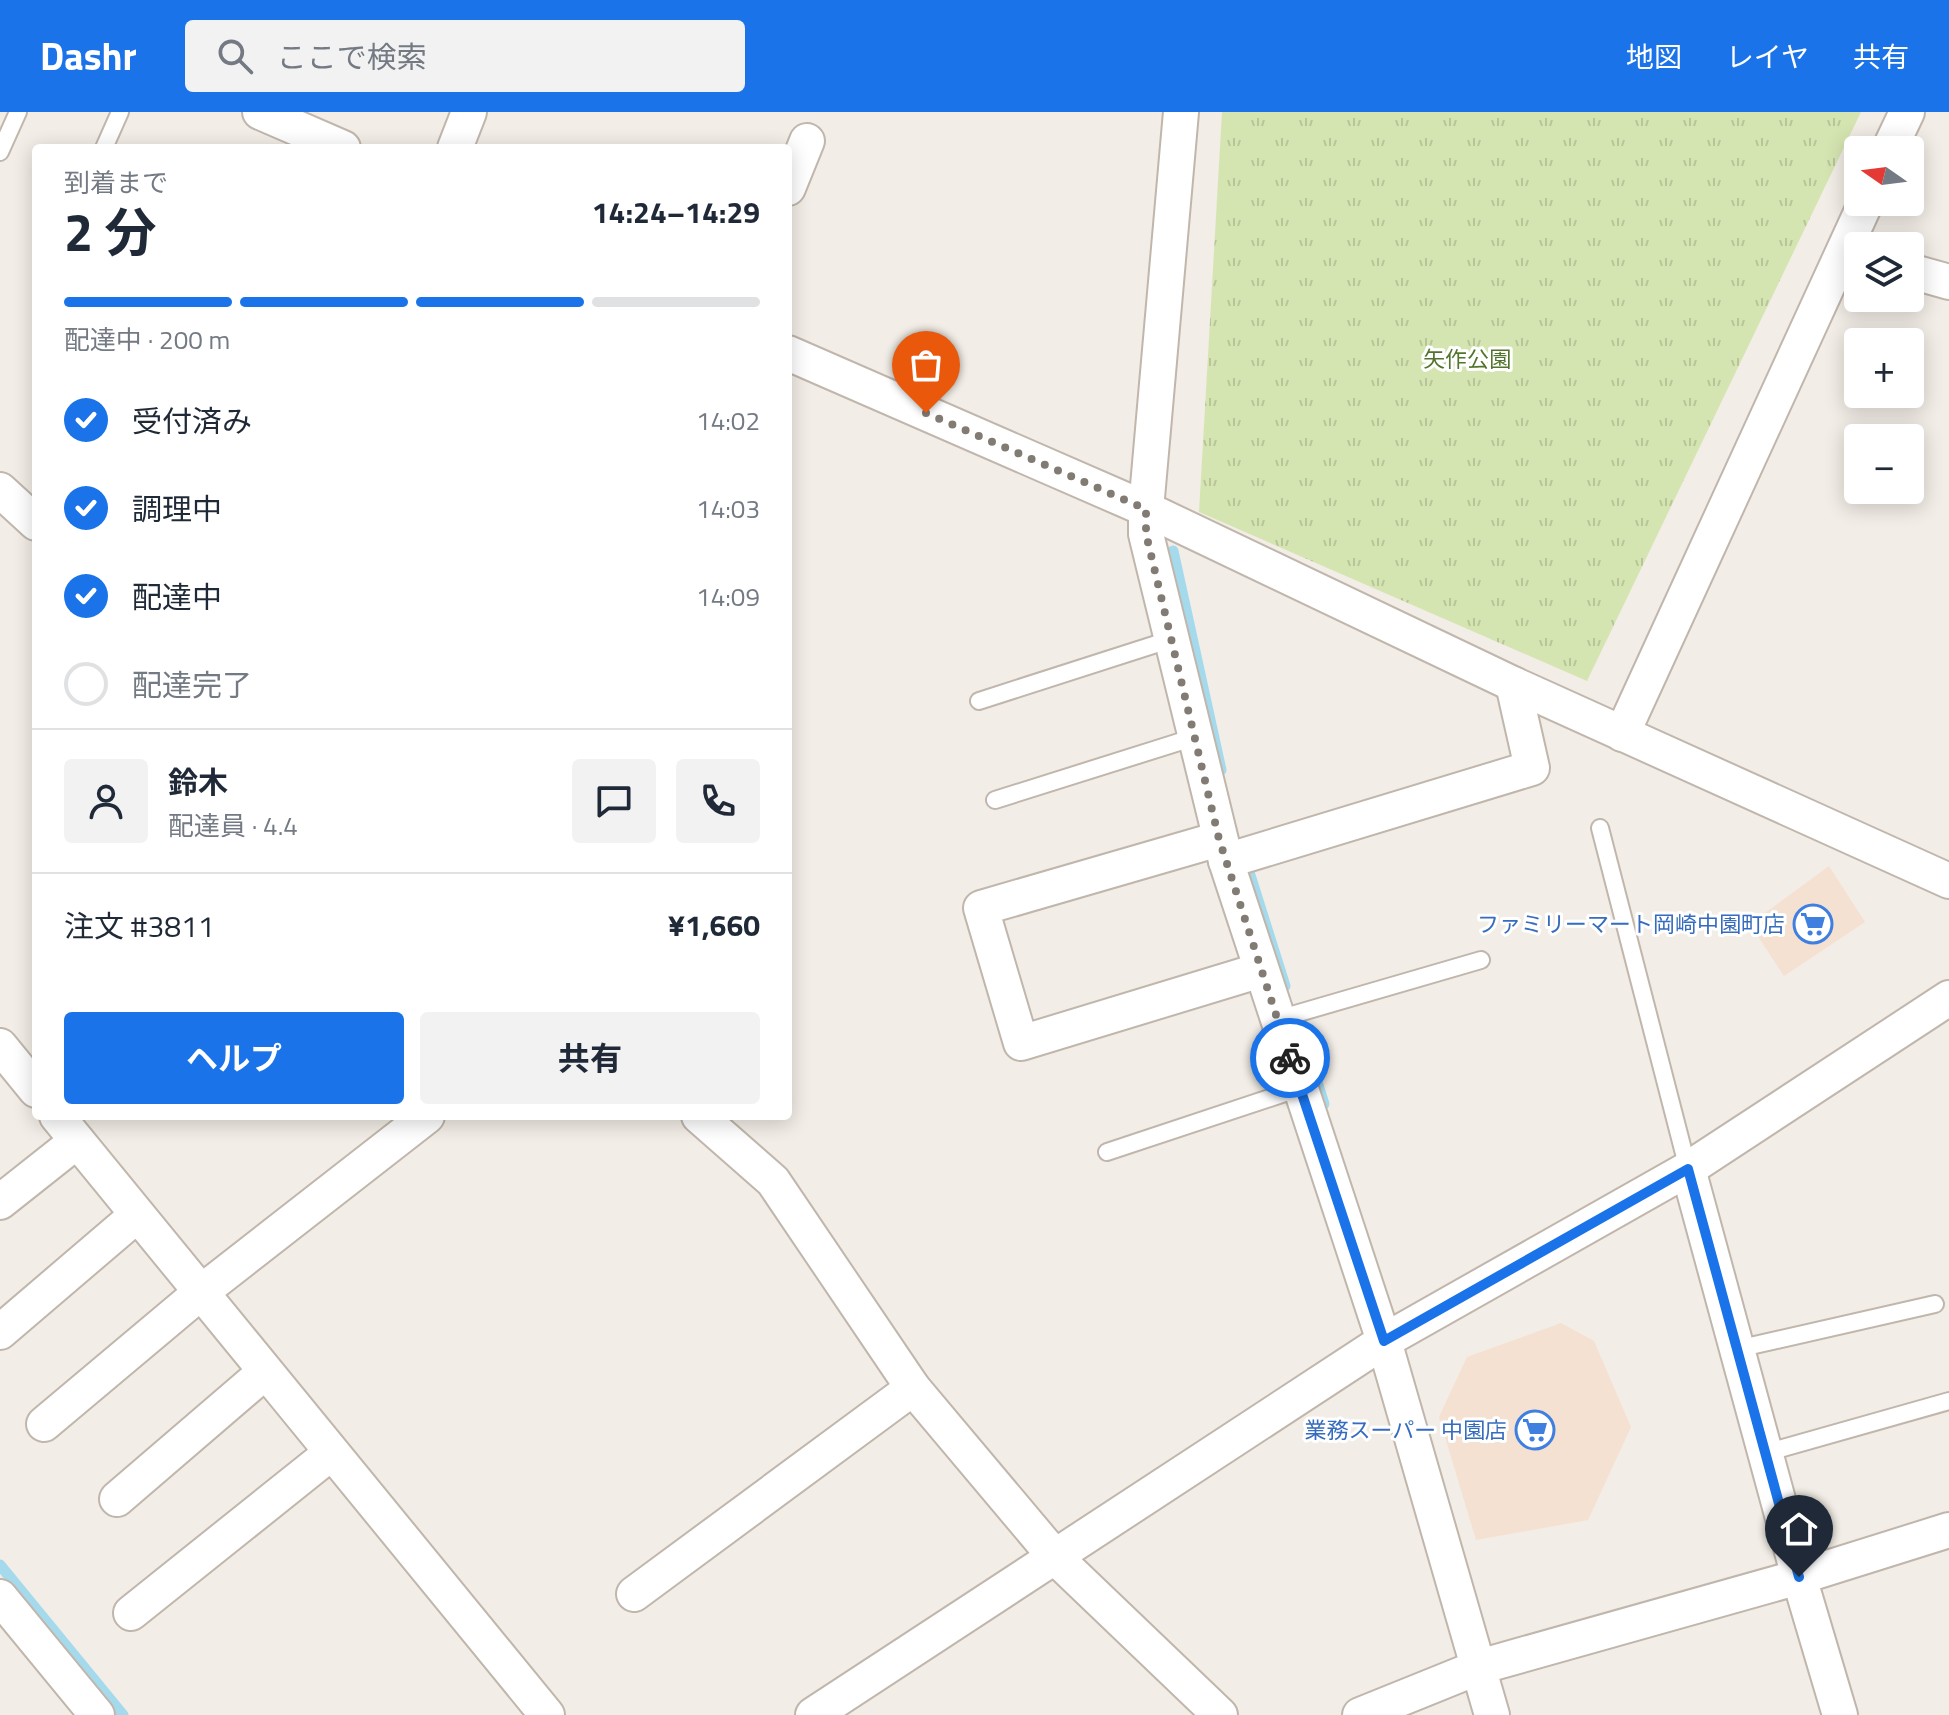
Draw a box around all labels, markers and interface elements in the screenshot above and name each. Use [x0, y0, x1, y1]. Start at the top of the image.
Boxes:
search box [185, 20, 745, 92]
text: Dashr [40, 27, 137, 85]
icon: search [213, 34, 257, 78]
text: ここで検索 [277, 34, 427, 80]
text: 地図 [1626, 35, 1682, 78]
text: レイヤ [1726, 35, 1809, 78]
text: 共有 [1853, 35, 1909, 78]
north arrow [1844, 136, 1924, 216]
map controls [1844, 136, 1924, 504]
text: 到着まで [64, 163, 168, 202]
text: 14:24–14:29 [592, 189, 760, 235]
text: 2 分 [64, 192, 157, 271]
button: layers [1844, 232, 1924, 312]
text: 配達中 · 200 m [64, 320, 230, 359]
button: + [1844, 328, 1924, 408]
pin [892, 331, 960, 413]
park label: 矢作公園 [1423, 342, 1511, 376]
icon: bag [904, 343, 948, 387]
icon: check [64, 398, 108, 442]
text: 受付済み [132, 398, 252, 444]
text: 14:02 [696, 401, 760, 440]
button: − [1844, 424, 1924, 504]
icon: check [64, 486, 108, 530]
text: 調理中 [132, 486, 222, 532]
text: 14:03 [696, 489, 760, 528]
icon: check [64, 574, 108, 618]
text: 配達中 [132, 574, 222, 620]
text: 14:09 [696, 577, 760, 616]
text: 配達完了 [132, 662, 252, 708]
button: person [64, 759, 148, 843]
text: 鈴木 [168, 759, 228, 805]
button: chat [572, 759, 656, 843]
button: phone [676, 759, 760, 843]
text: 配達員 · 4.4 [168, 806, 298, 845]
text: ¥1,660 [668, 902, 760, 948]
text: 注文 #3811 [64, 903, 215, 949]
supermarket icon: ファミリーマート岡崎中園町店 [1792, 903, 1834, 945]
place label: ファミリーマート岡崎中園町店 [1477, 907, 1785, 941]
button: ヘルプ [64, 1012, 404, 1104]
button: 共有 [420, 1012, 760, 1104]
courier [1250, 1018, 1330, 1098]
icon: bike [1268, 1036, 1312, 1080]
supermarket icon: 業務スーパー 中園店 [1514, 1409, 1556, 1451]
place label: 業務スーパー 中園店 [1304, 1413, 1507, 1447]
pin [1765, 1495, 1833, 1577]
icon: home [1777, 1507, 1821, 1551]

